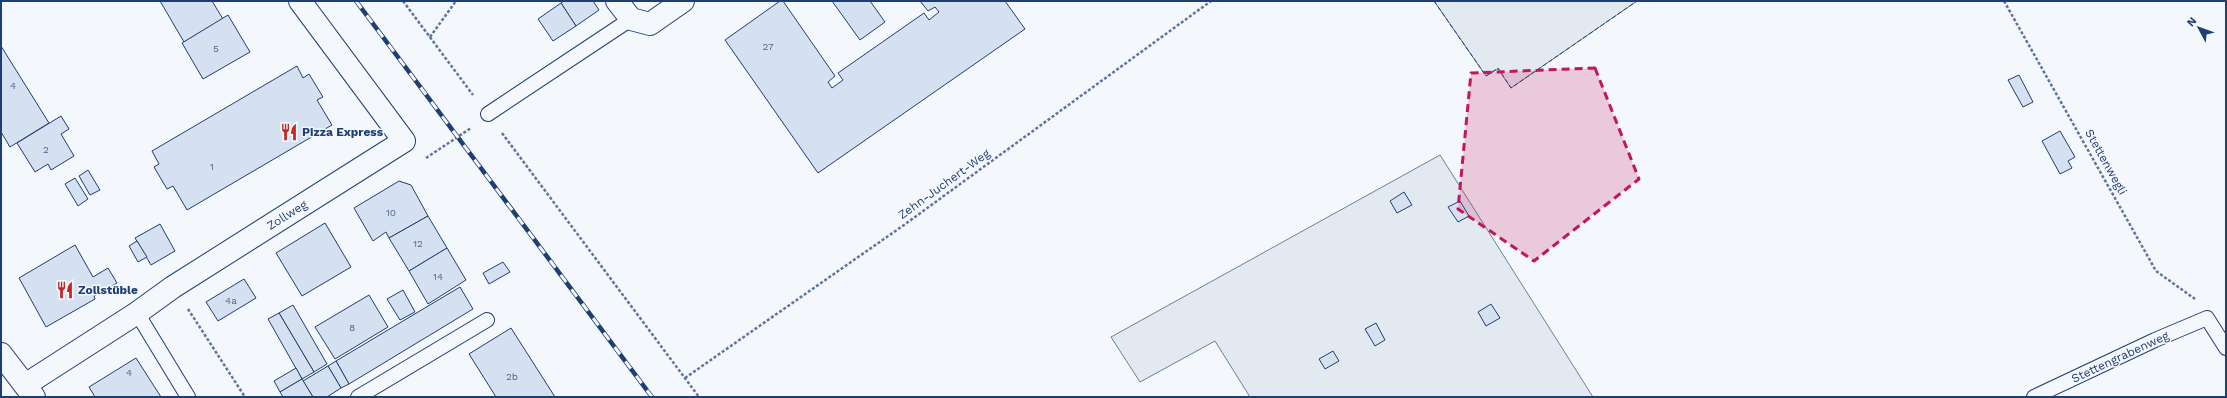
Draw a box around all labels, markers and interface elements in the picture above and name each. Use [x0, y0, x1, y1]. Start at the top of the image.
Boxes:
north arrow [2179, 8, 2219, 48]
text: N [2184, 14, 2199, 29]
house number: 27 [762, 41, 774, 52]
house number: 5 [213, 43, 219, 54]
house number: 4 [10, 80, 16, 91]
restaurant icon: Pizza Express [279, 122, 299, 142]
place label: Pizza Express [302, 125, 384, 139]
street label: Stettenwegli [2082, 127, 2130, 197]
house number: 2 [43, 144, 49, 155]
street label: Zehn-Juchert-Weg [895, 146, 993, 222]
house number: 1 [210, 161, 214, 172]
street label: Zollweg [264, 197, 310, 233]
house number: 10 [386, 207, 396, 218]
house number: 12 [413, 238, 423, 249]
house number: 14 [433, 271, 443, 282]
restaurant icon: Zollstüble [55, 280, 75, 300]
place label: Zollstüble [78, 283, 138, 297]
house number: 4a [225, 295, 237, 306]
house number: 8 [349, 322, 355, 333]
street label: Stettengrabenweg [2069, 328, 2172, 386]
house number: 4 [126, 367, 132, 378]
house number: 2b [506, 371, 518, 382]

